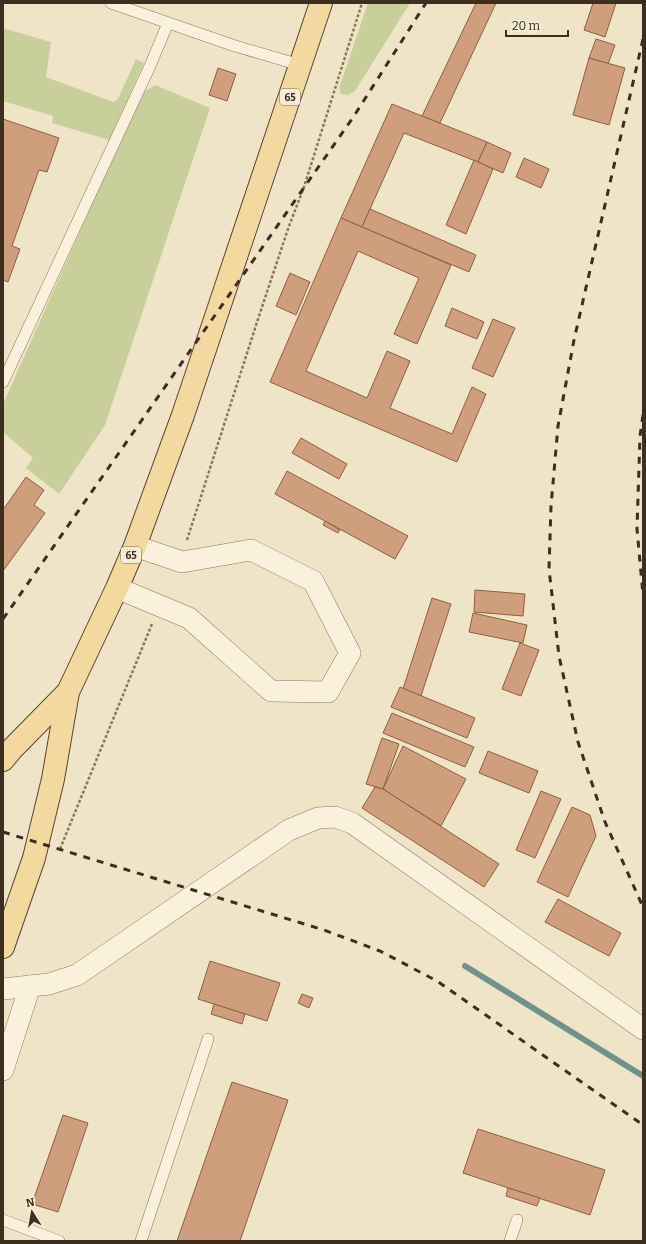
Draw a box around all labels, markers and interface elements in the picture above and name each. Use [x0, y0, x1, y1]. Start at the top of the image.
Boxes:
scale bar [506, 12, 568, 38]
text: 20 m [512, 19, 541, 33]
road number: 65 [280, 89, 300, 105]
road number: 65 [121, 547, 141, 563]
north arrow [12, 1192, 52, 1232]
text: N [25, 1195, 36, 1210]

